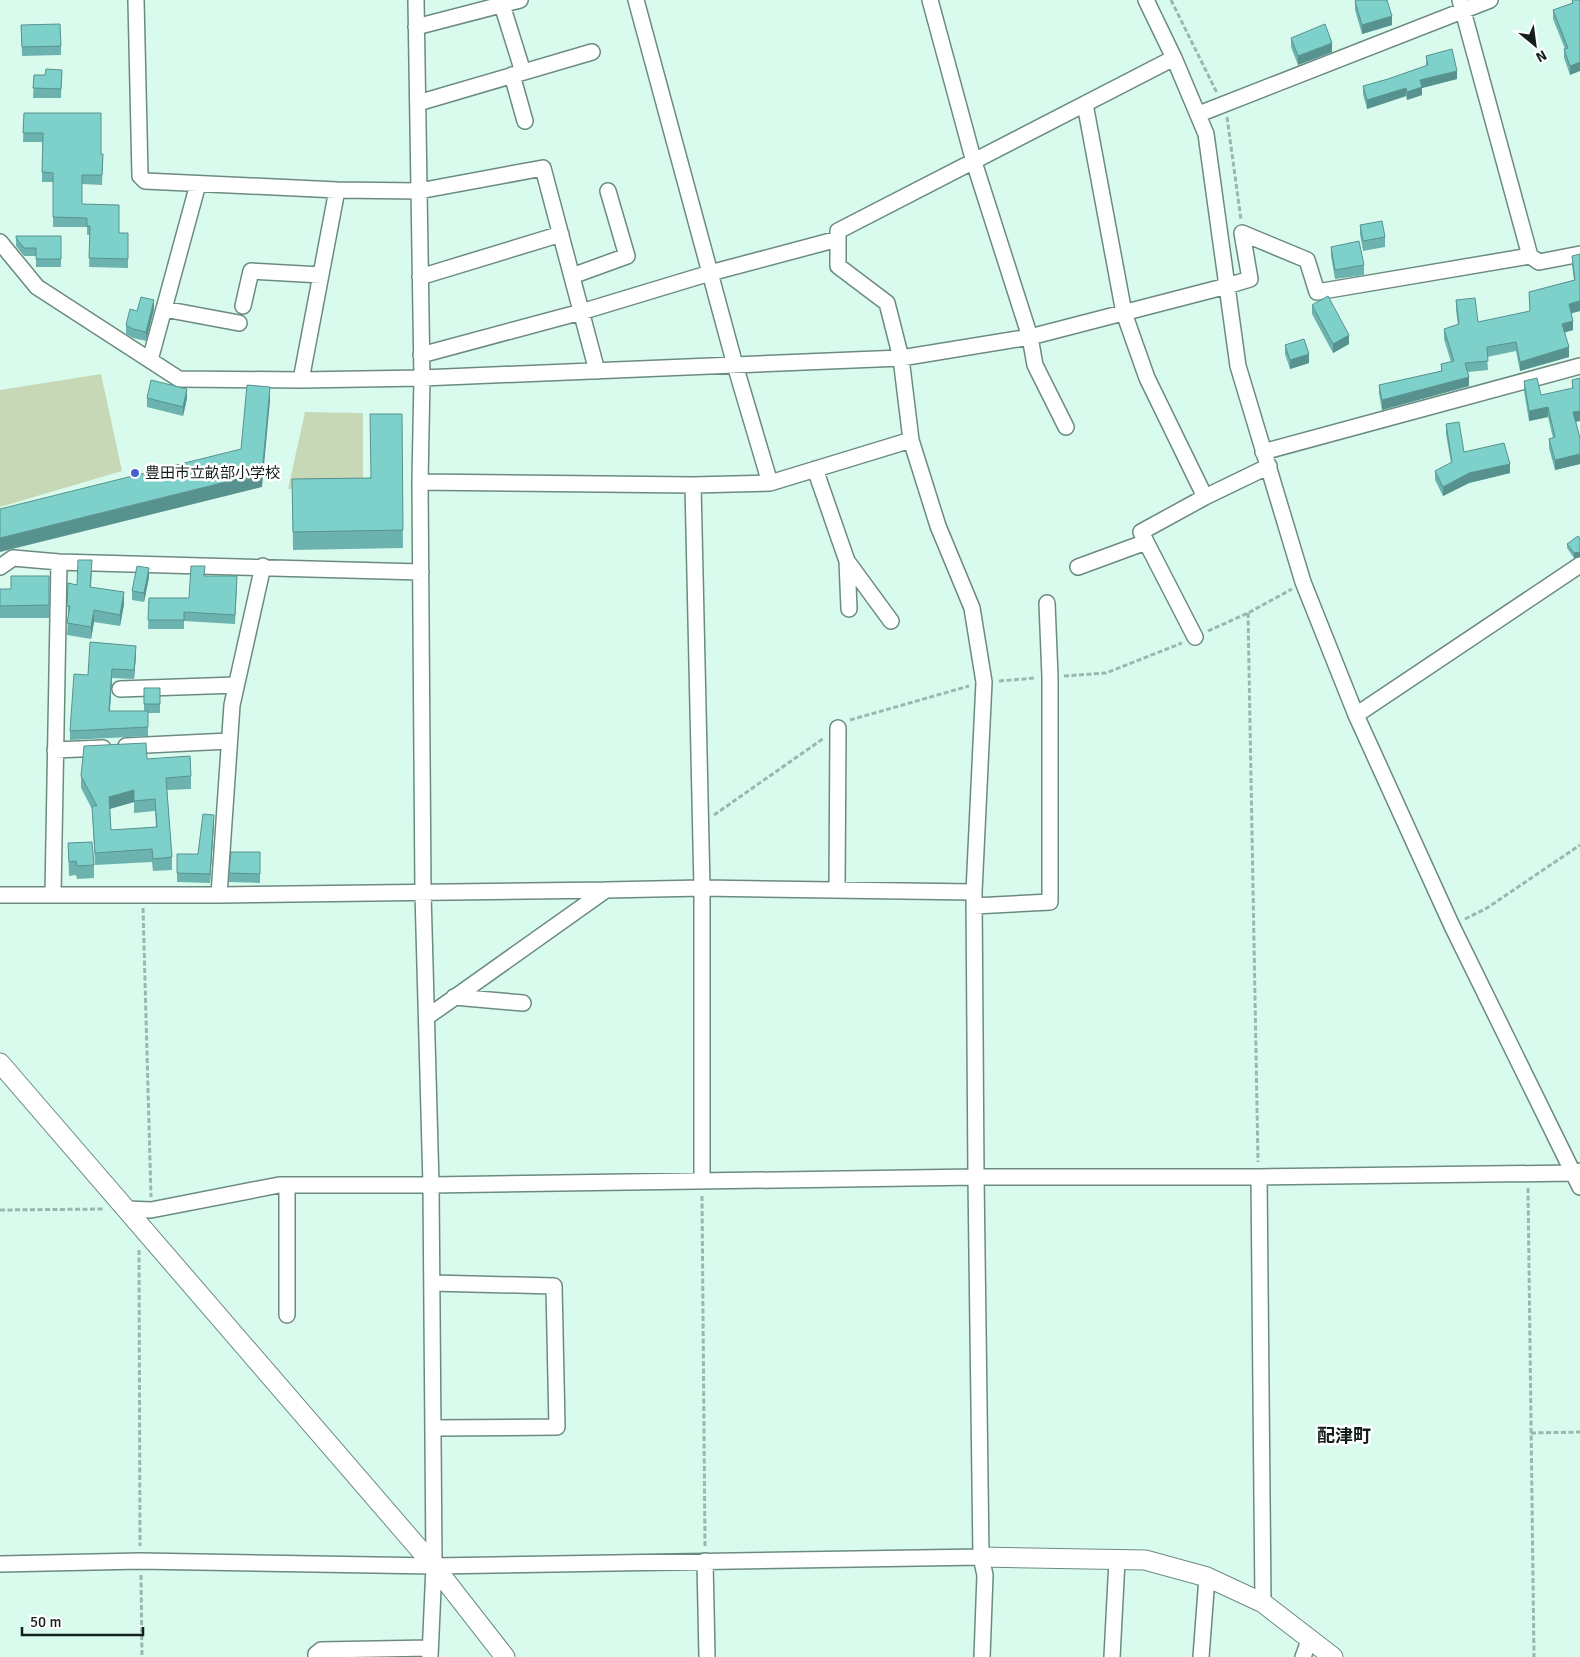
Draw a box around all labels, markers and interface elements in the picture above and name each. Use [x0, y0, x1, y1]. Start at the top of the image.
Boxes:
north arrow [1510, 20, 1560, 70]
text: N [1533, 46, 1549, 66]
place label: 豊田市立畝部小学校 [145, 464, 280, 482]
marker: 豊田市立畝部小学校 [129, 467, 141, 479]
district label: 配津町 [1317, 1425, 1371, 1447]
scale bar [22, 1604, 144, 1636]
text: 50 m [30, 1613, 61, 1631]

